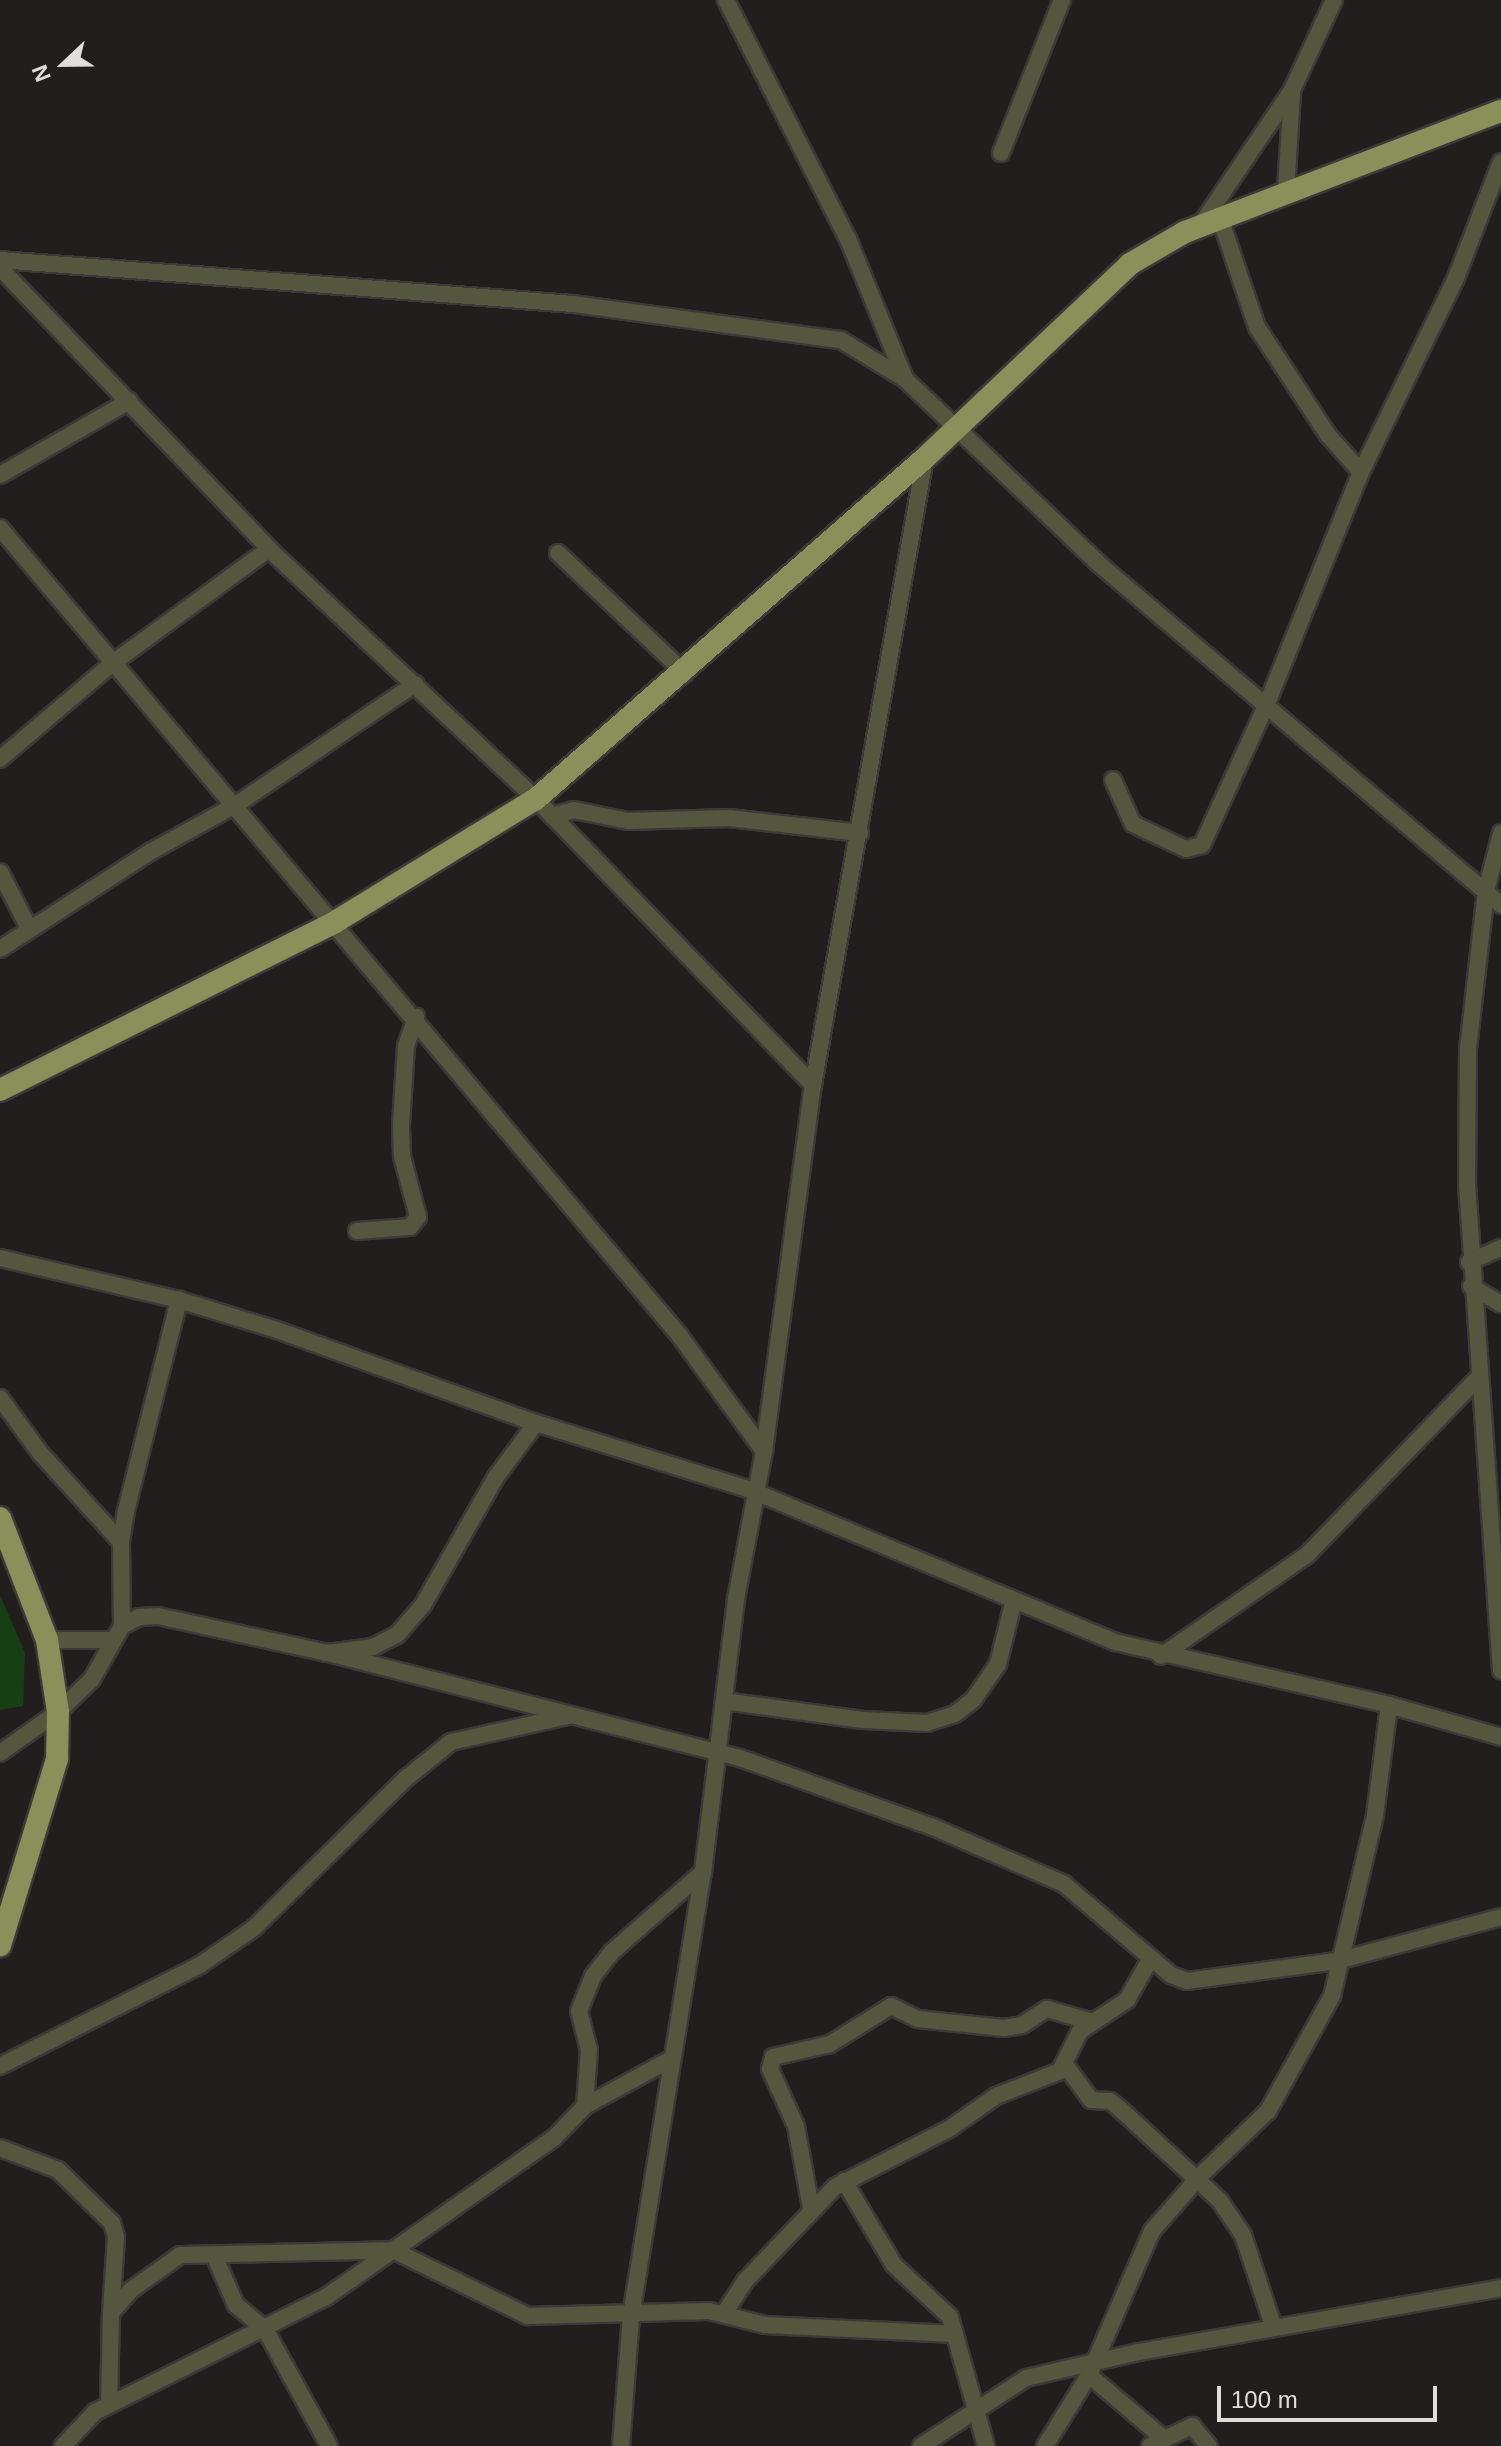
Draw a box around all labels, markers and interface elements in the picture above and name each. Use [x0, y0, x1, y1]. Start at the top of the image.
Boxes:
north arrow [24, 24, 104, 104]
text: N [27, 61, 56, 85]
scale bar [1221, 2370, 1441, 2420]
text: 100 m [1231, 2386, 1298, 2413]

